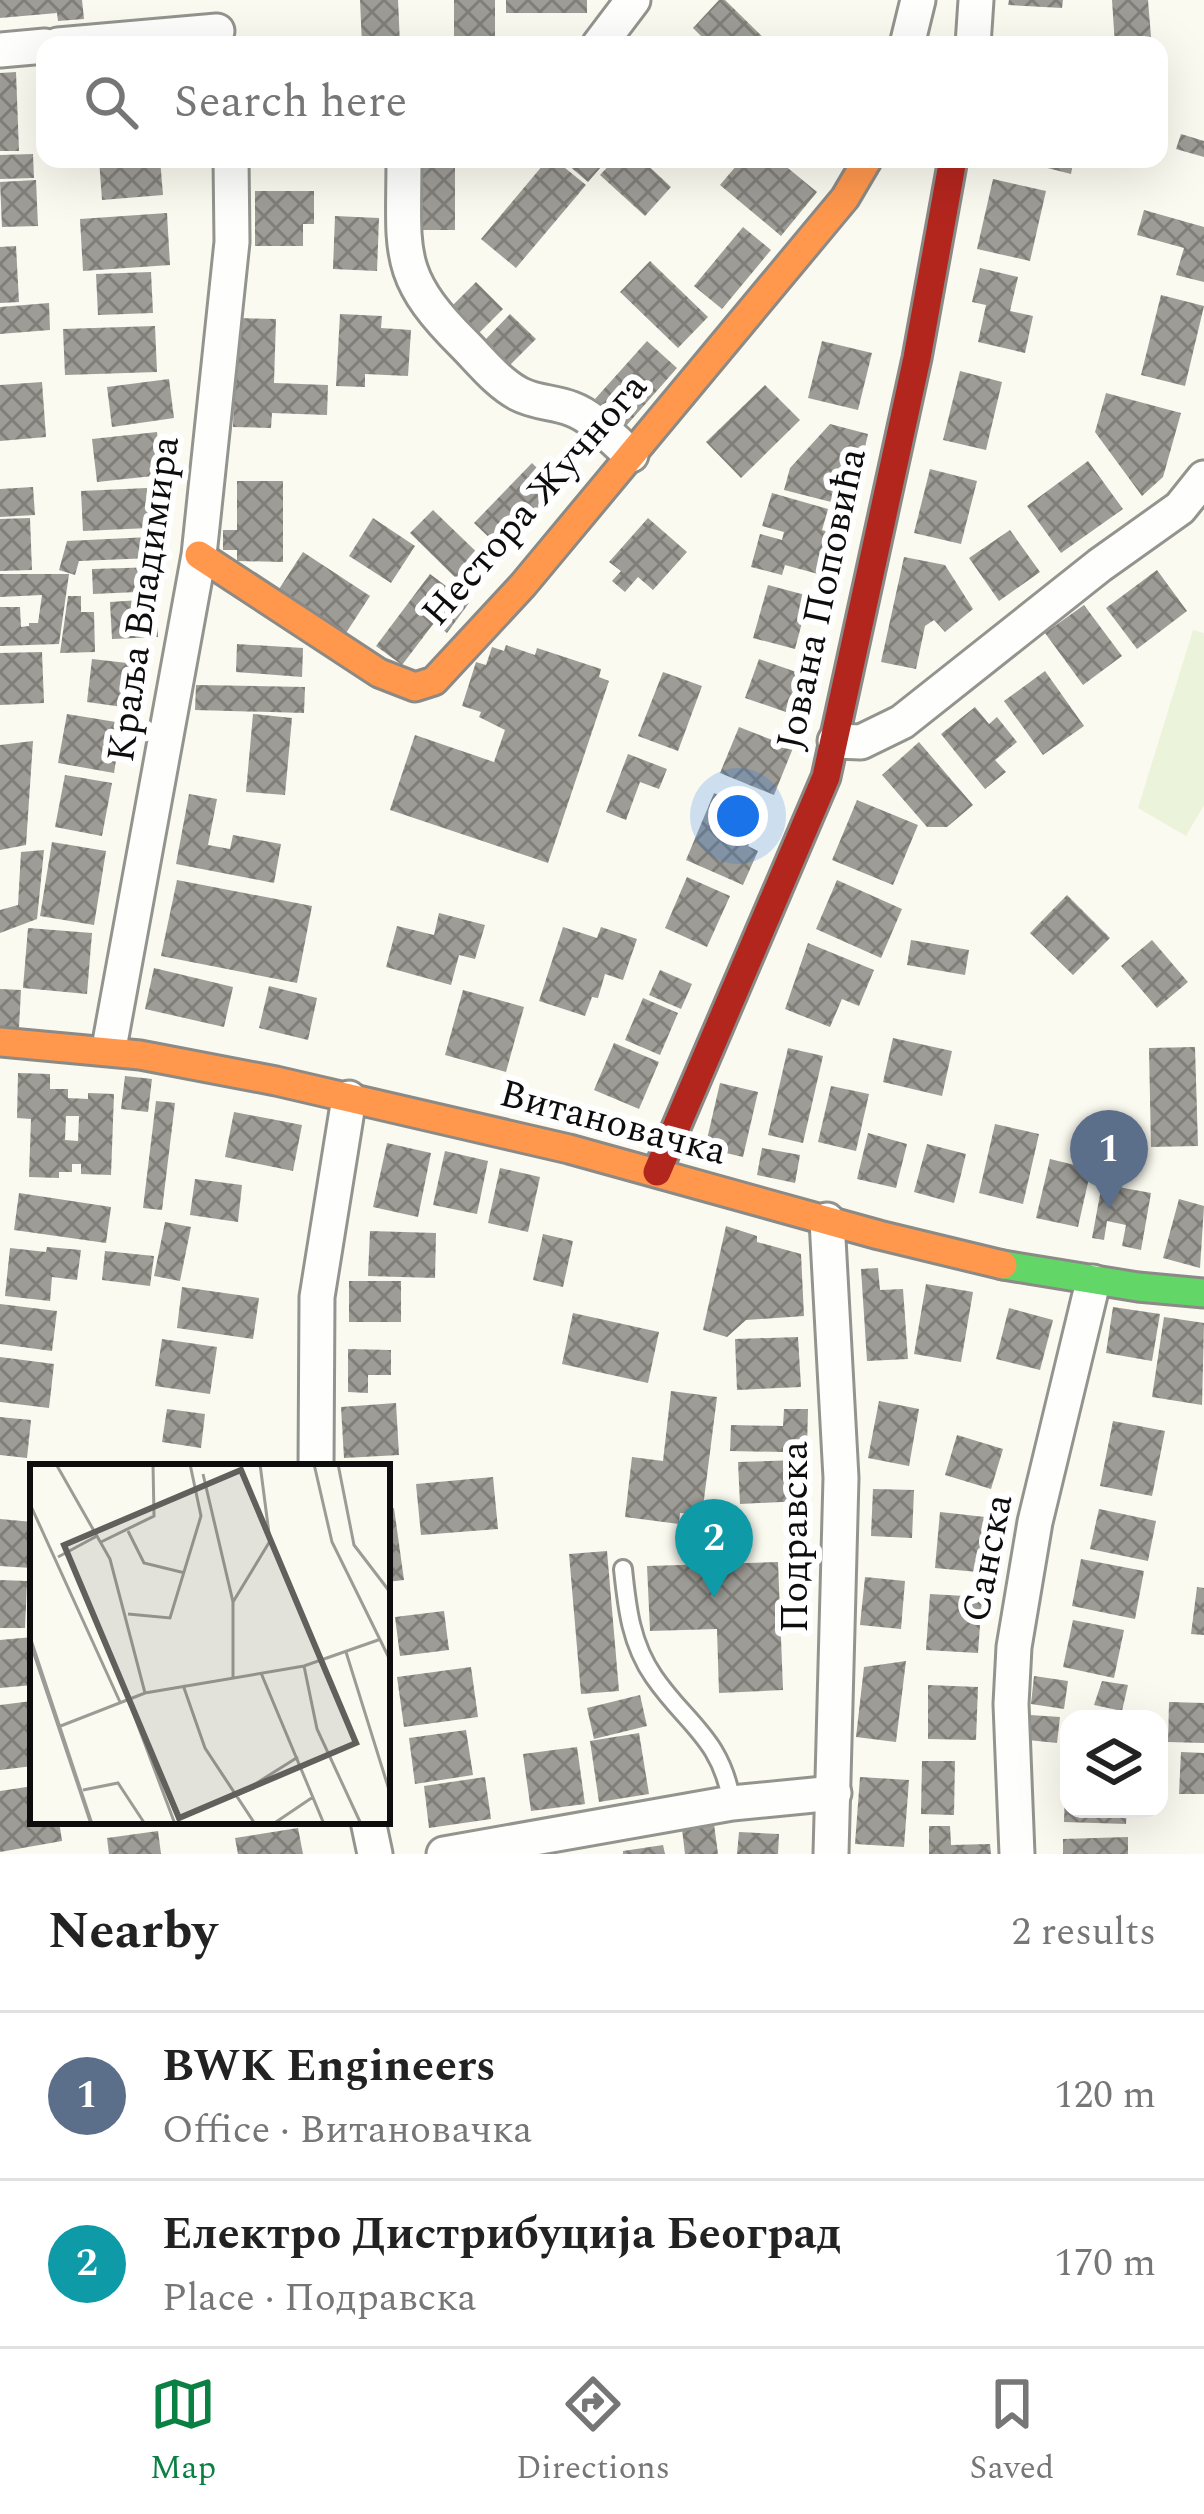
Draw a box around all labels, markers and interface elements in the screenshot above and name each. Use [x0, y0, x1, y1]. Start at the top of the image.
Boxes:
search box [36, 36, 1168, 168]
text: Search here [174, 68, 407, 137]
icon: search [78, 69, 144, 135]
street label: Нестора Жучнога [408, 360, 662, 640]
street label: Краља Владимира [92, 432, 196, 766]
street label: Јована Поповића [761, 443, 883, 755]
your location [708, 786, 768, 846]
street label: Витановачка [493, 1064, 733, 1182]
pin: 1 [1070, 1110, 1148, 1209]
street label: Подравска [766, 1441, 825, 1633]
inset map [30, 1464, 390, 1824]
street label: Санска [947, 1489, 1029, 1627]
pin: 2 [675, 1499, 753, 1598]
map controls [1060, 1710, 1168, 1818]
button: layers [1060, 1710, 1168, 1818]
text: Nearby [48, 1893, 217, 1971]
text: 2 results [1012, 1903, 1156, 1962]
text: BWK Engineers [162, 2032, 496, 2101]
text: 1 [76, 2066, 98, 2125]
text: 120 m [1054, 2066, 1156, 2125]
text: Office · Витановачка [162, 2101, 532, 2160]
text: Електро Дистрибуција Београд [162, 2200, 841, 2269]
text: 2 [76, 2234, 98, 2293]
text: 170 m [1054, 2234, 1156, 2293]
text: Place · Подравска [162, 2269, 476, 2328]
tab: Map [150, 2371, 216, 2493]
tab: Directions [516, 2371, 670, 2493]
tab: Saved [970, 2371, 1054, 2493]

